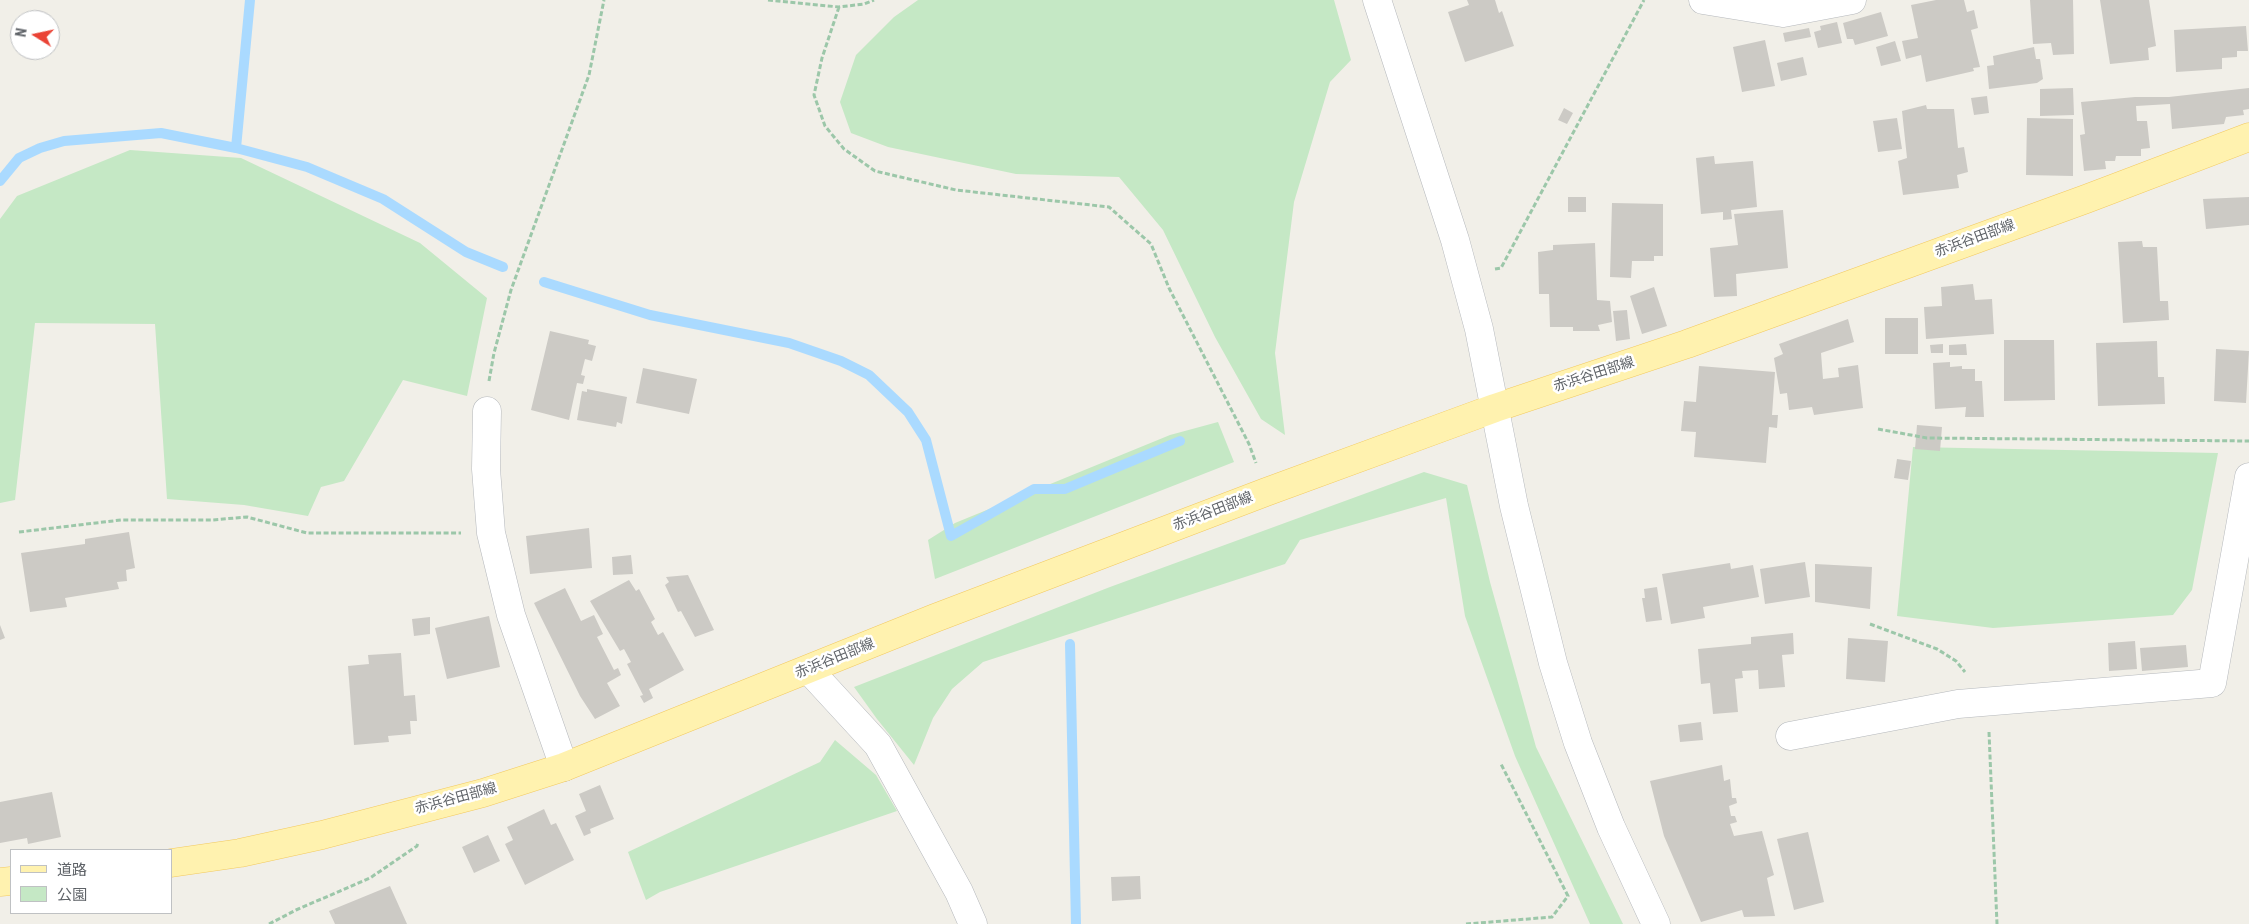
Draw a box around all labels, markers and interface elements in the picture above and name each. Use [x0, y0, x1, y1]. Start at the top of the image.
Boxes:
north arrow [10, 10, 60, 60]
text: N [13, 27, 30, 38]
street label: 赤浜谷田部線 [1933, 217, 2017, 261]
street label: 赤浜谷田部線 [1551, 354, 1637, 396]
street label: 赤浜谷田部線 [1171, 489, 1255, 535]
street label: 赤浜谷田部線 [793, 635, 877, 683]
street label: 赤浜谷田部線 [413, 780, 499, 818]
legend [10, 849, 172, 914]
text: 道路 [57, 861, 87, 879]
text: 公園 [57, 886, 87, 904]

